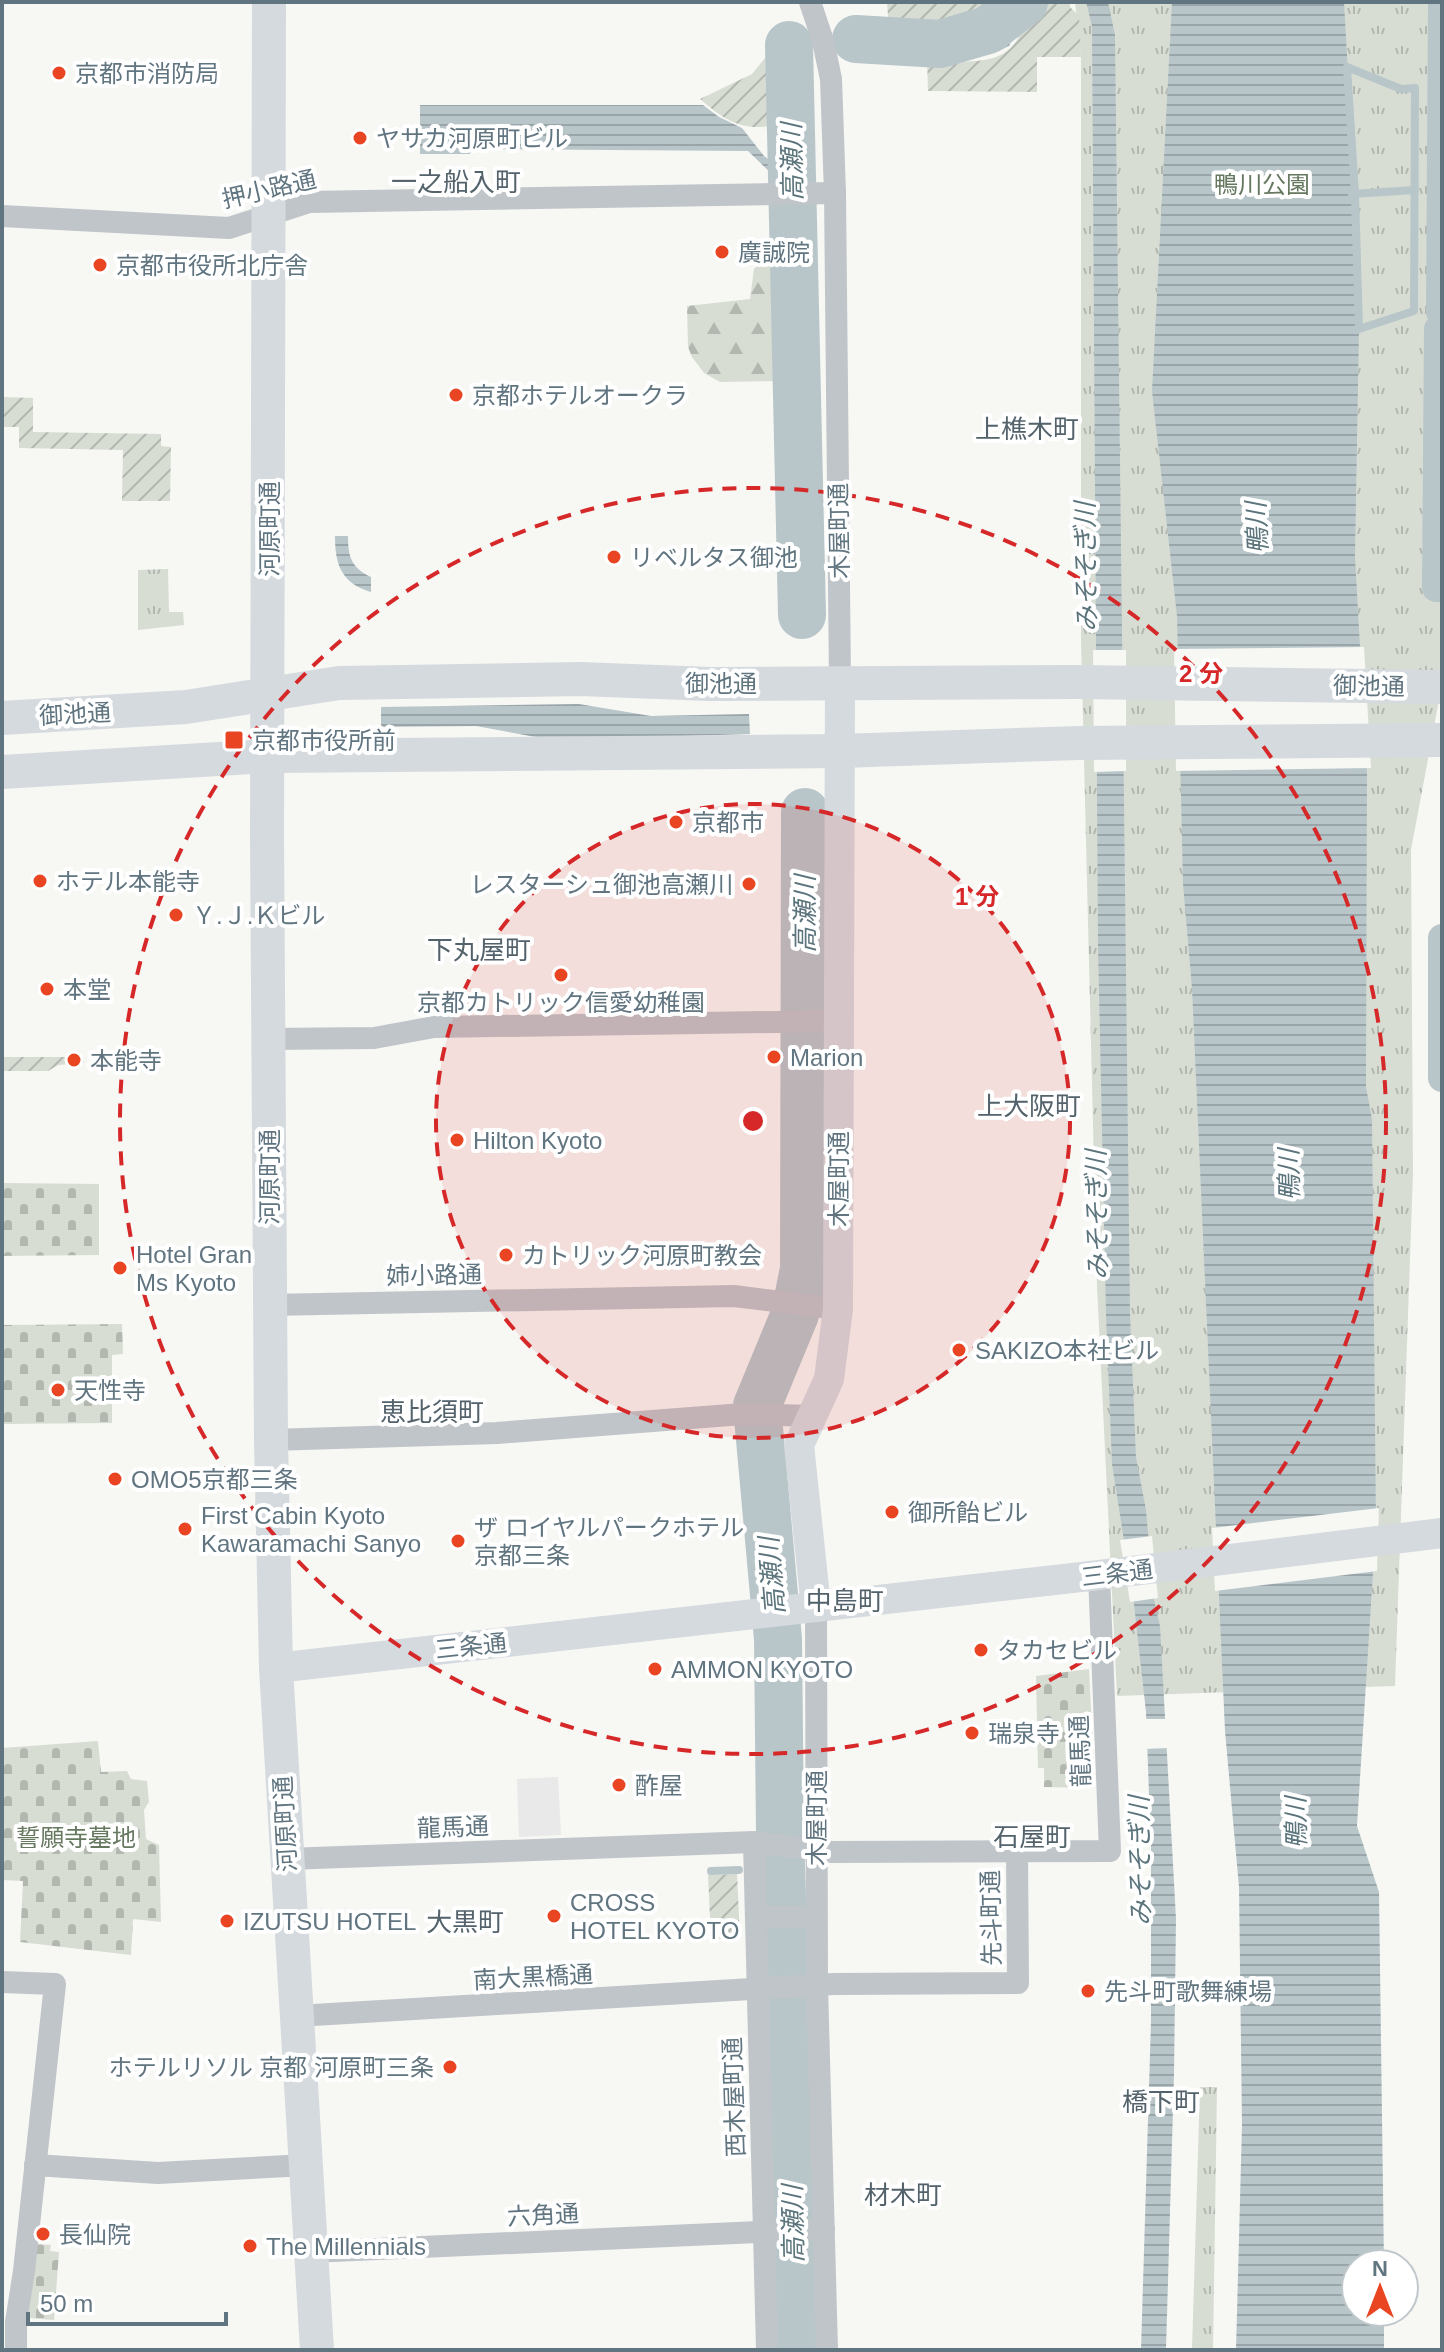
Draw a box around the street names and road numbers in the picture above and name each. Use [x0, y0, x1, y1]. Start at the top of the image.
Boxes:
street label: 押小路通 [219, 165, 319, 213]
street label: 河原町通 [256, 481, 283, 577]
street label: 木屋町通 [825, 483, 853, 579]
street label: 御池通 [685, 670, 757, 697]
street label: 御池通 [1333, 672, 1405, 700]
street label: 御池通 [38, 699, 112, 729]
street label: 河原町通 [256, 1129, 283, 1225]
street label: 木屋町通 [825, 1131, 852, 1227]
street label: 姉小路通 [386, 1261, 482, 1289]
street label: 三条通 [1080, 1555, 1154, 1591]
street label: 三条通 [434, 1629, 508, 1663]
street label: 龍馬通 [1065, 1715, 1095, 1787]
street label: 木屋町通 [803, 1770, 830, 1866]
street label: 河原町通 [269, 1775, 301, 1873]
street label: 龍馬通 [417, 1812, 489, 1842]
street label: 先斗町通 [977, 1870, 1005, 1966]
street label: 南大黒橋通 [472, 1960, 594, 1994]
street label: 西木屋町通 [718, 2037, 750, 2157]
street label: 六角通 [506, 2200, 580, 2230]

